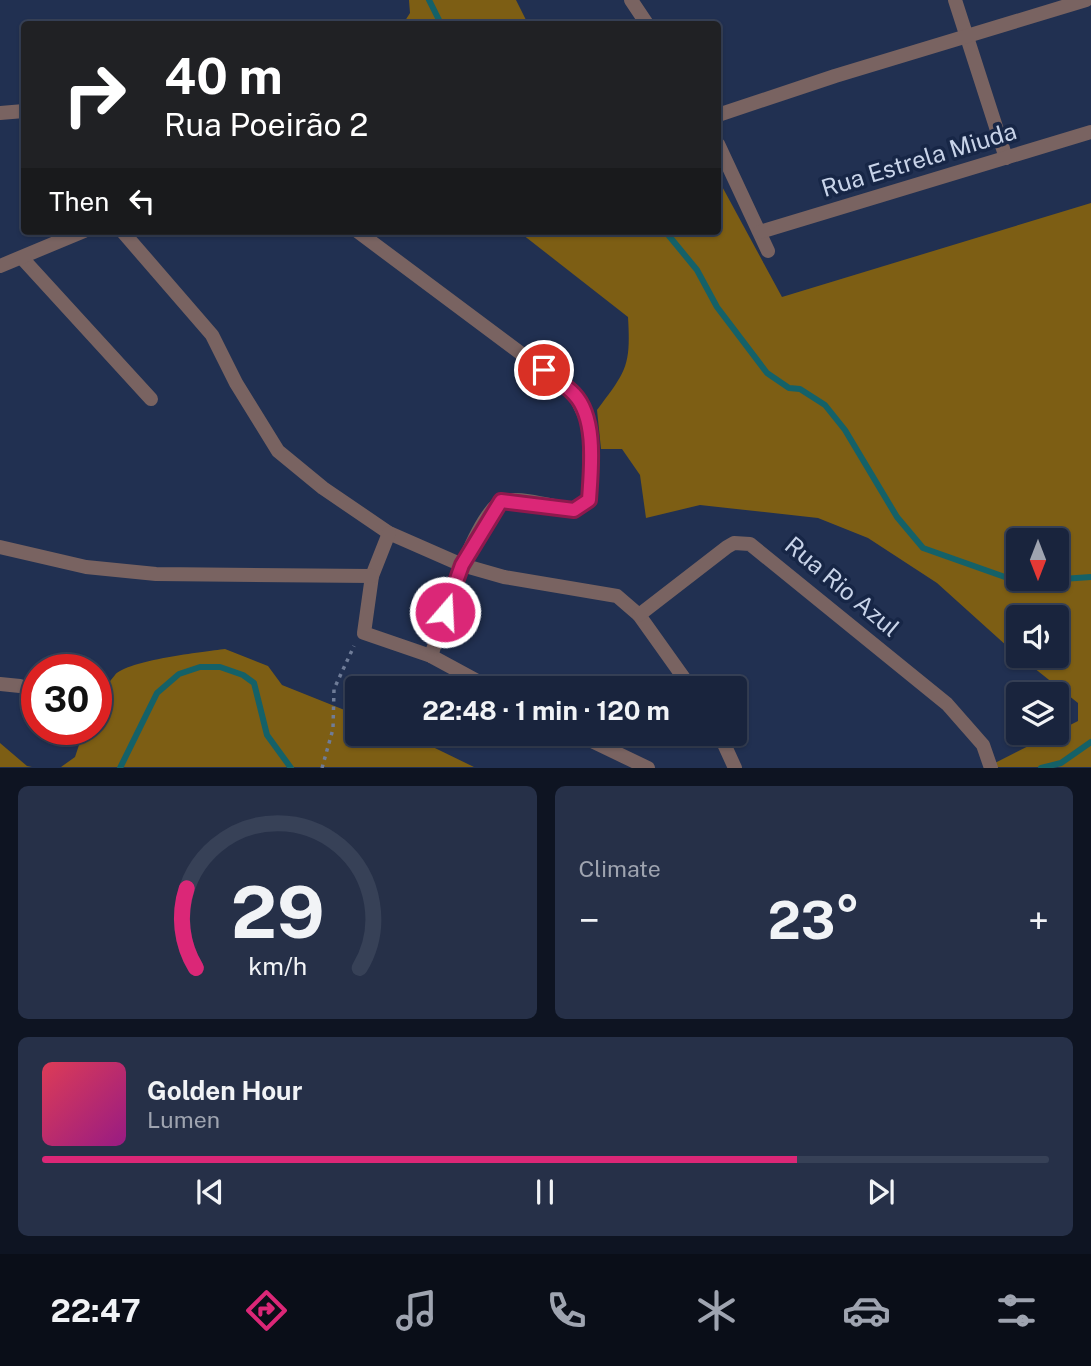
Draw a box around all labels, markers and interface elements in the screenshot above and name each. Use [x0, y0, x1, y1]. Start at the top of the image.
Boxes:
text: 40 m [164, 47, 283, 105]
icon: right [49, 49, 140, 140]
text: Rua Poeirão 2 [164, 106, 368, 143]
street label: Rua Estrela Miuda [818, 116, 1020, 202]
icon: left [123, 182, 161, 220]
text: Then [49, 186, 109, 217]
pin [514, 340, 574, 400]
icon: arrive [525, 351, 563, 389]
north arrow [1006, 528, 1069, 592]
map controls [1006, 528, 1069, 745]
street label: Rua Rio Azul [780, 530, 905, 642]
position arrow [408, 575, 482, 649]
button: sound [1006, 605, 1069, 668]
speed limit sign: 30 [21, 654, 112, 745]
button: layers [1006, 682, 1069, 745]
text: 22:48 · 1 min · 120 m [422, 695, 670, 726]
text: Climate [579, 855, 661, 882]
text: 29 [230, 870, 324, 955]
text: 23° [768, 890, 860, 951]
text: − [579, 898, 600, 943]
text: + [1028, 898, 1049, 943]
text: km/h [248, 951, 307, 981]
text: Golden Hour [147, 1075, 302, 1106]
text: Lumen [147, 1106, 220, 1133]
icon: previous [191, 1173, 229, 1211]
icon: pause [526, 1173, 564, 1211]
icon: next [862, 1173, 900, 1211]
icon: directions [242, 1286, 291, 1335]
icon: music [392, 1286, 441, 1335]
icon: phone [542, 1286, 591, 1335]
icon: climate [692, 1286, 741, 1335]
icon: car [842, 1286, 891, 1335]
icon: filters [992, 1286, 1041, 1335]
text: 22:47 [50, 1292, 141, 1329]

